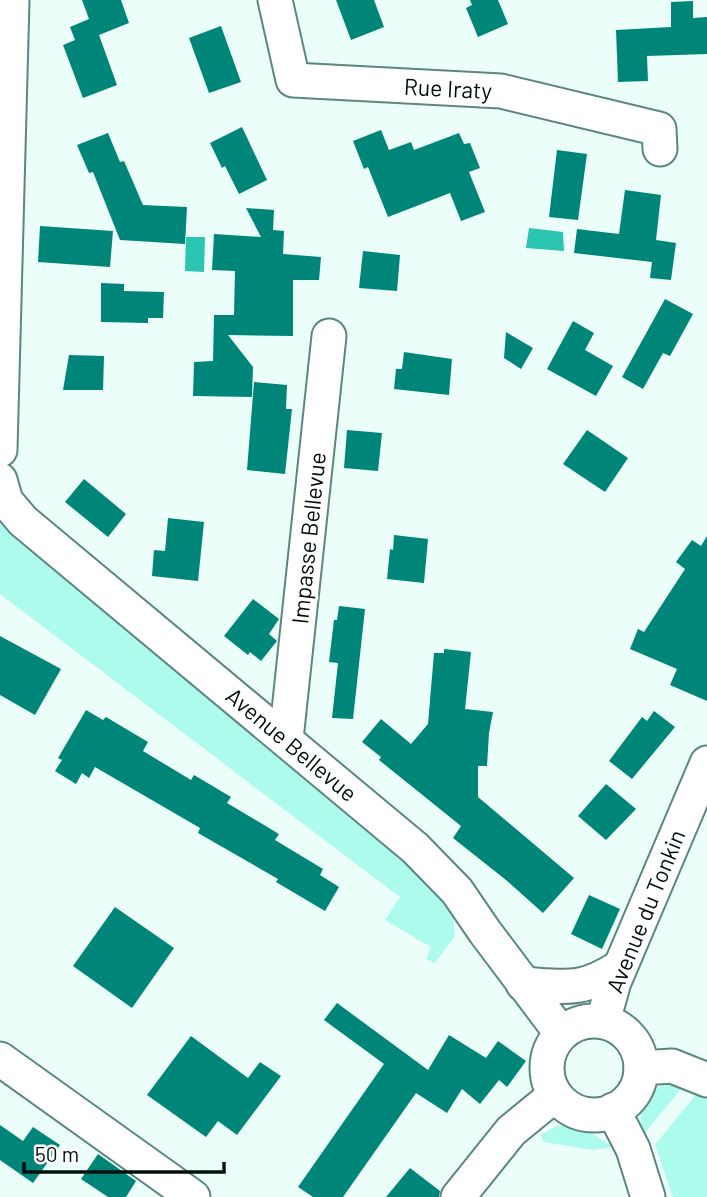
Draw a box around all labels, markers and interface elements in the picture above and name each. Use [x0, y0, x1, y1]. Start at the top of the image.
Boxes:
street label: Rue Iraty [403, 72, 493, 104]
street label: Impasse Bellevue [285, 451, 331, 625]
street label: Avenue Bellevue [221, 681, 363, 807]
street label: Avenue du Tonkin [600, 825, 690, 997]
scale bar [24, 1130, 224, 1174]
text: 50 m [35, 1141, 79, 1166]

